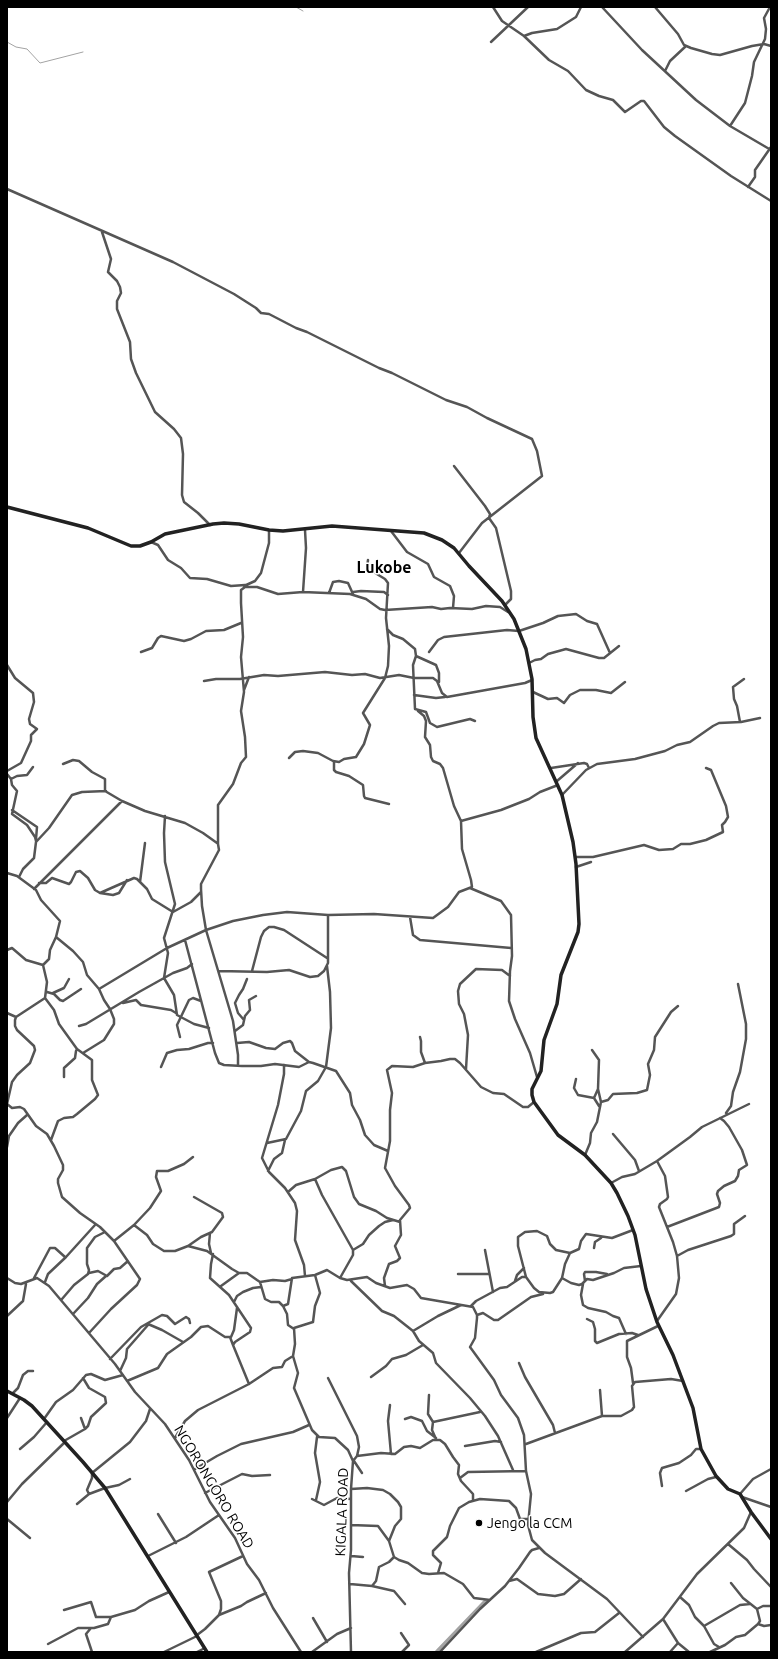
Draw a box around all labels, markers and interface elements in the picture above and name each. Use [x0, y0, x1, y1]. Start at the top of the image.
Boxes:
district label: Lukobe [356, 558, 412, 578]
street label: NGORONGORO ROAD [170, 1422, 258, 1552]
street label: KIGALA ROAD [332, 1467, 352, 1557]
place label: Jengo la CCM [487, 1515, 572, 1531]
marker: Jengo la CCM [474, 1518, 484, 1528]

